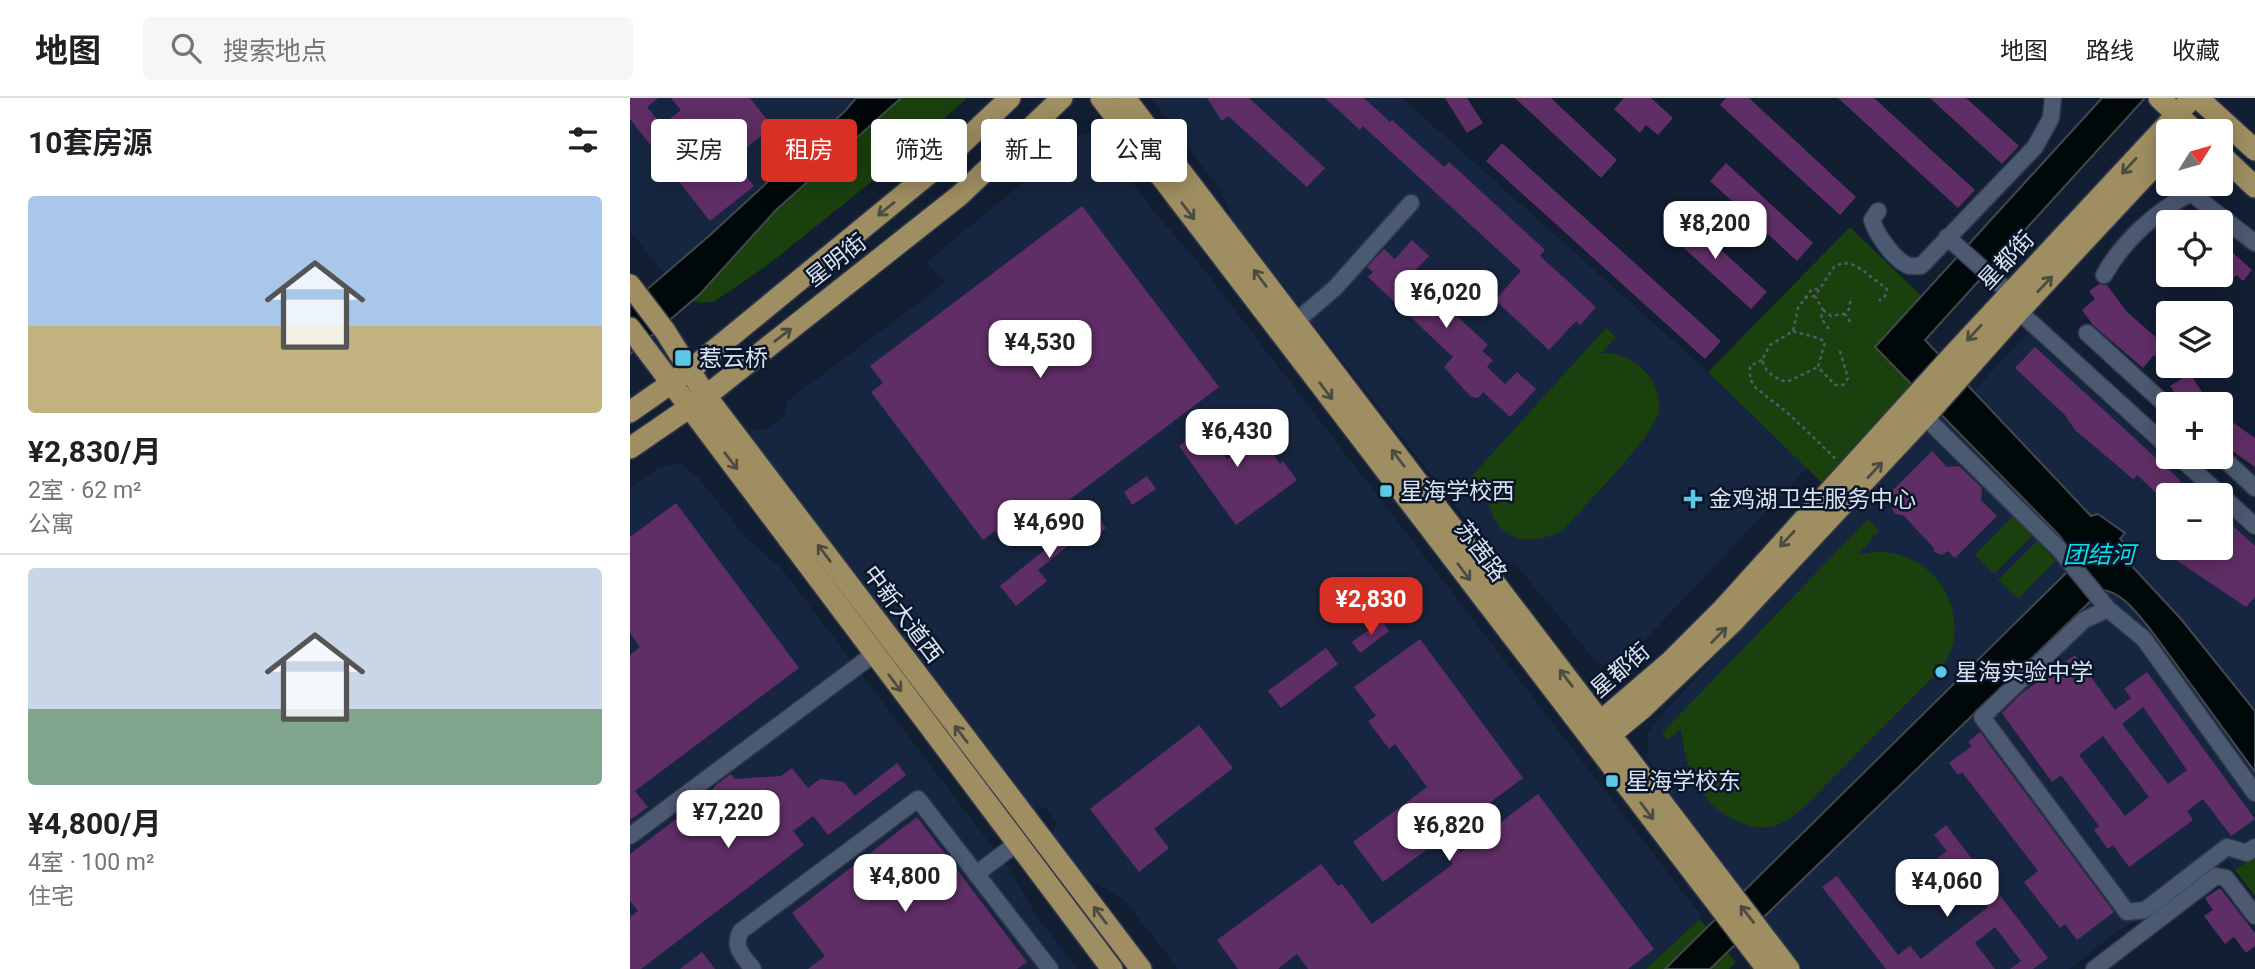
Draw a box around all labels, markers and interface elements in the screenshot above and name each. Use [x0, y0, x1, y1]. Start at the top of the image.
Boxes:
search box [143, 17, 633, 80]
icon: search [167, 29, 205, 67]
text: 地图 [35, 31, 101, 70]
text: 搜索地点 [223, 36, 327, 66]
text: 地图 [2000, 37, 2048, 65]
text: 路线 [2086, 37, 2134, 65]
text: 收藏 [2172, 37, 2220, 65]
chip: 买房 [651, 119, 747, 182]
chip: 租房 [761, 119, 857, 182]
chip: 筛选 [871, 119, 967, 182]
chip: 新上 [981, 119, 1077, 182]
chip: 公寓 [1091, 119, 1187, 182]
north arrow [2156, 119, 2233, 196]
map controls [2156, 119, 2233, 560]
icon: filters [564, 121, 602, 159]
text: 10套房源 [28, 125, 152, 160]
one-way arrow [2120, 157, 2137, 174]
one-way arrow [878, 201, 896, 216]
one-way arrow [1180, 201, 1195, 219]
pin: ¥8,200 [1658, 202, 1772, 261]
text: ¥8,200 [1680, 210, 1750, 237]
button: locate [2156, 210, 2233, 287]
street label: 星都街 [1973, 226, 2040, 295]
street label: 星明街 [801, 229, 872, 292]
icon: home [252, 242, 378, 368]
one-way arrow [1253, 268, 1268, 287]
pin: ¥6,020 [1389, 271, 1503, 330]
one-way arrow [2036, 276, 2053, 293]
text: ¥6,020 [1411, 279, 1481, 306]
button: layers [2156, 301, 2233, 378]
pin: ¥4,530 [983, 320, 1097, 380]
one-way arrow [1966, 324, 1982, 342]
one-way arrow [773, 328, 792, 343]
text: ¥4,530 [1005, 329, 1075, 356]
place label: 惹云桥 [699, 345, 768, 372]
marker: 惹云桥 [673, 348, 693, 368]
one-way arrow [1318, 382, 1333, 400]
button: + [2156, 392, 2233, 469]
pin: ¥6,430 [1180, 410, 1294, 469]
text: ¥6,430 [1202, 418, 1272, 445]
text: ¥2,830/月 [28, 434, 161, 469]
one-way arrow [1391, 450, 1406, 468]
one-way arrow [723, 451, 738, 470]
one-way arrow [1866, 462, 1883, 479]
text: 2室 · 62 m² [28, 477, 142, 504]
place label: 星海学校西 [1400, 478, 1515, 505]
marker: 星海学校西 [1378, 483, 1394, 499]
button: − [2156, 483, 2233, 560]
place label: 金鸡湖卫生服务中心 [1709, 486, 1916, 513]
marker: 金鸡湖卫生服务中心 [1683, 489, 1703, 509]
pin: ¥4,690 [992, 500, 1106, 560]
text: ¥4,690 [1014, 509, 1084, 536]
text: 公寓 [28, 511, 74, 538]
street label: 苏茜路 [1449, 516, 1512, 587]
one-way arrow [1778, 530, 1795, 547]
water label: 团结河 [2063, 541, 2139, 569]
one-way arrow [817, 544, 832, 563]
street label: 中新大道西 [857, 560, 948, 668]
one-way arrow [1456, 562, 1471, 581]
pin: ¥2,830 [1314, 578, 1428, 637]
text: ¥2,830 [1336, 586, 1406, 613]
icon: home [252, 614, 378, 740]
one-way arrow [1710, 627, 1727, 644]
street label: 星都街 [1585, 638, 1655, 703]
place label: 星海实验中学 [1955, 659, 2093, 686]
marker: 星海实验中学 [1933, 664, 1949, 680]
one-way arrow [1559, 669, 1574, 687]
one-way arrow [888, 673, 903, 692]
one-way arrow [954, 726, 969, 744]
place label: 星海学校东 [1626, 768, 1741, 795]
marker: 星海学校东 [1604, 773, 1620, 789]
pin: ¥7,220 [671, 790, 785, 850]
text: ¥7,220 [693, 799, 763, 826]
one-way arrow [1639, 802, 1654, 820]
pin: ¥6,820 [1392, 804, 1506, 863]
text: ¥4,800/月 [28, 806, 161, 841]
text: ¥6,820 [1414, 812, 1484, 839]
text: 4室 · 100 m² [28, 849, 154, 876]
pin: ¥4,800 [848, 854, 962, 914]
pin: ¥4,060 [1890, 860, 2004, 919]
text: ¥4,800 [870, 863, 940, 890]
text: ¥4,060 [1912, 868, 1982, 895]
text: 住宅 [28, 883, 74, 910]
one-way arrow [1092, 906, 1107, 924]
one-way arrow [1740, 906, 1755, 924]

